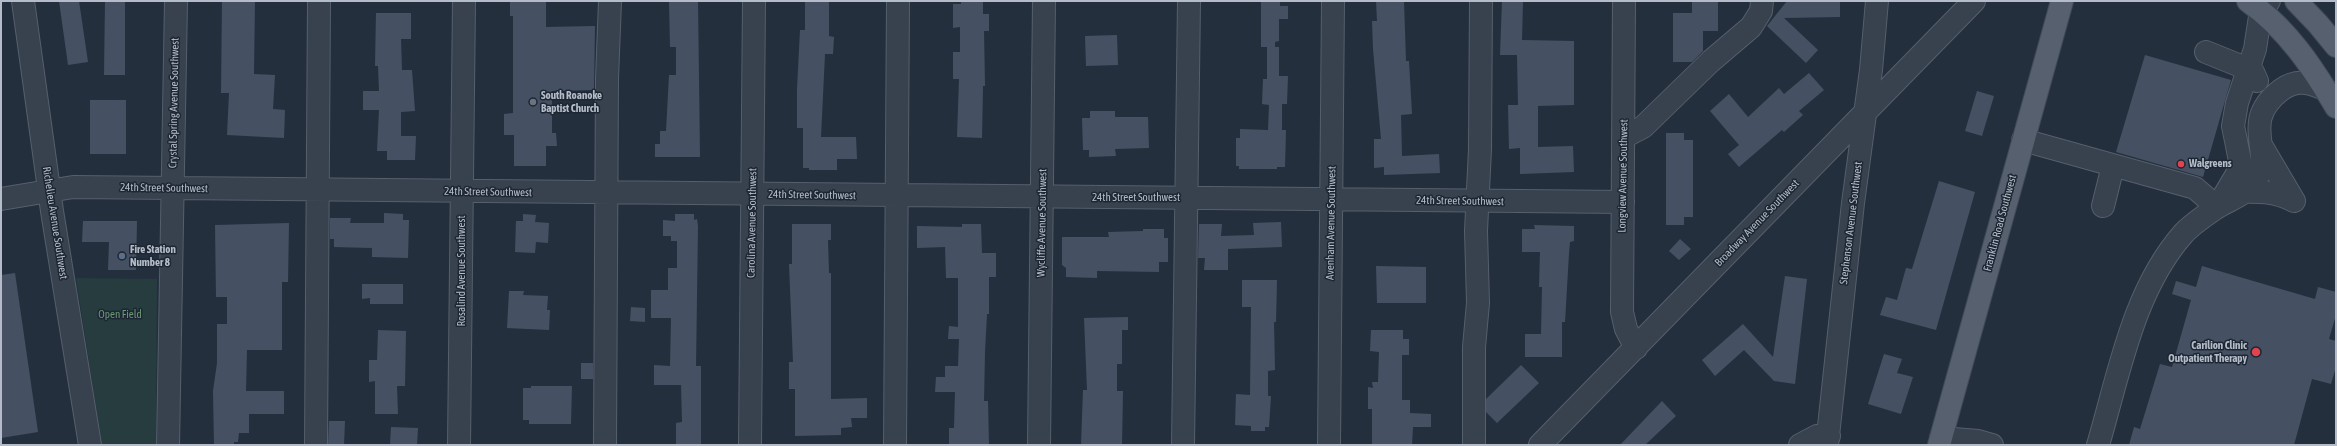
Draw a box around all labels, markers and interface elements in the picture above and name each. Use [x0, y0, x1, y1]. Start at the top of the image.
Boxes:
street label: Crystal Spring Avenue Southwest [166, 38, 182, 168]
place label: South Roanoke Baptist Church [541, 89, 602, 115]
marker: South Roanoke Baptist Church [528, 97, 538, 107]
street label: Longview Avenue Southwest [1615, 119, 1631, 233]
place label: Walgreens [2189, 157, 2232, 171]
marker: Walgreens [2176, 159, 2186, 169]
street label: Stephenson Avenue Southwest [1837, 161, 1865, 285]
street label: Richelieu Avenue Southwest [40, 166, 70, 280]
street label: Avenham Avenue Southwest [1323, 166, 1339, 280]
street label: Carolina Avenue Southwest [744, 168, 760, 278]
street label: Wycliffe Avenue Southwest [1034, 169, 1050, 277]
street label: Franklin Road Southwest [1981, 173, 2019, 273]
street label: Broadway Avenue Southwest [1712, 177, 1802, 269]
street label: 24th Street Southwest [120, 181, 208, 195]
street label: 24th Street Southwest [444, 185, 532, 199]
street label: 24th Street Southwest [768, 188, 856, 202]
street label: 24th Street Southwest [1092, 191, 1180, 205]
street label: 24th Street Southwest [1416, 194, 1504, 208]
street label: Rosalind Avenue Southwest [455, 215, 469, 327]
place label: Fire Station Number 8 [130, 243, 176, 269]
marker: Fire Station Number 8 [117, 251, 127, 261]
park label: Open Field [98, 308, 142, 322]
place label: Carilion Clinic Outpatient Therapy [2168, 339, 2247, 365]
marker: Carilion Clinic Outpatient Therapy [2250, 346, 2262, 358]

